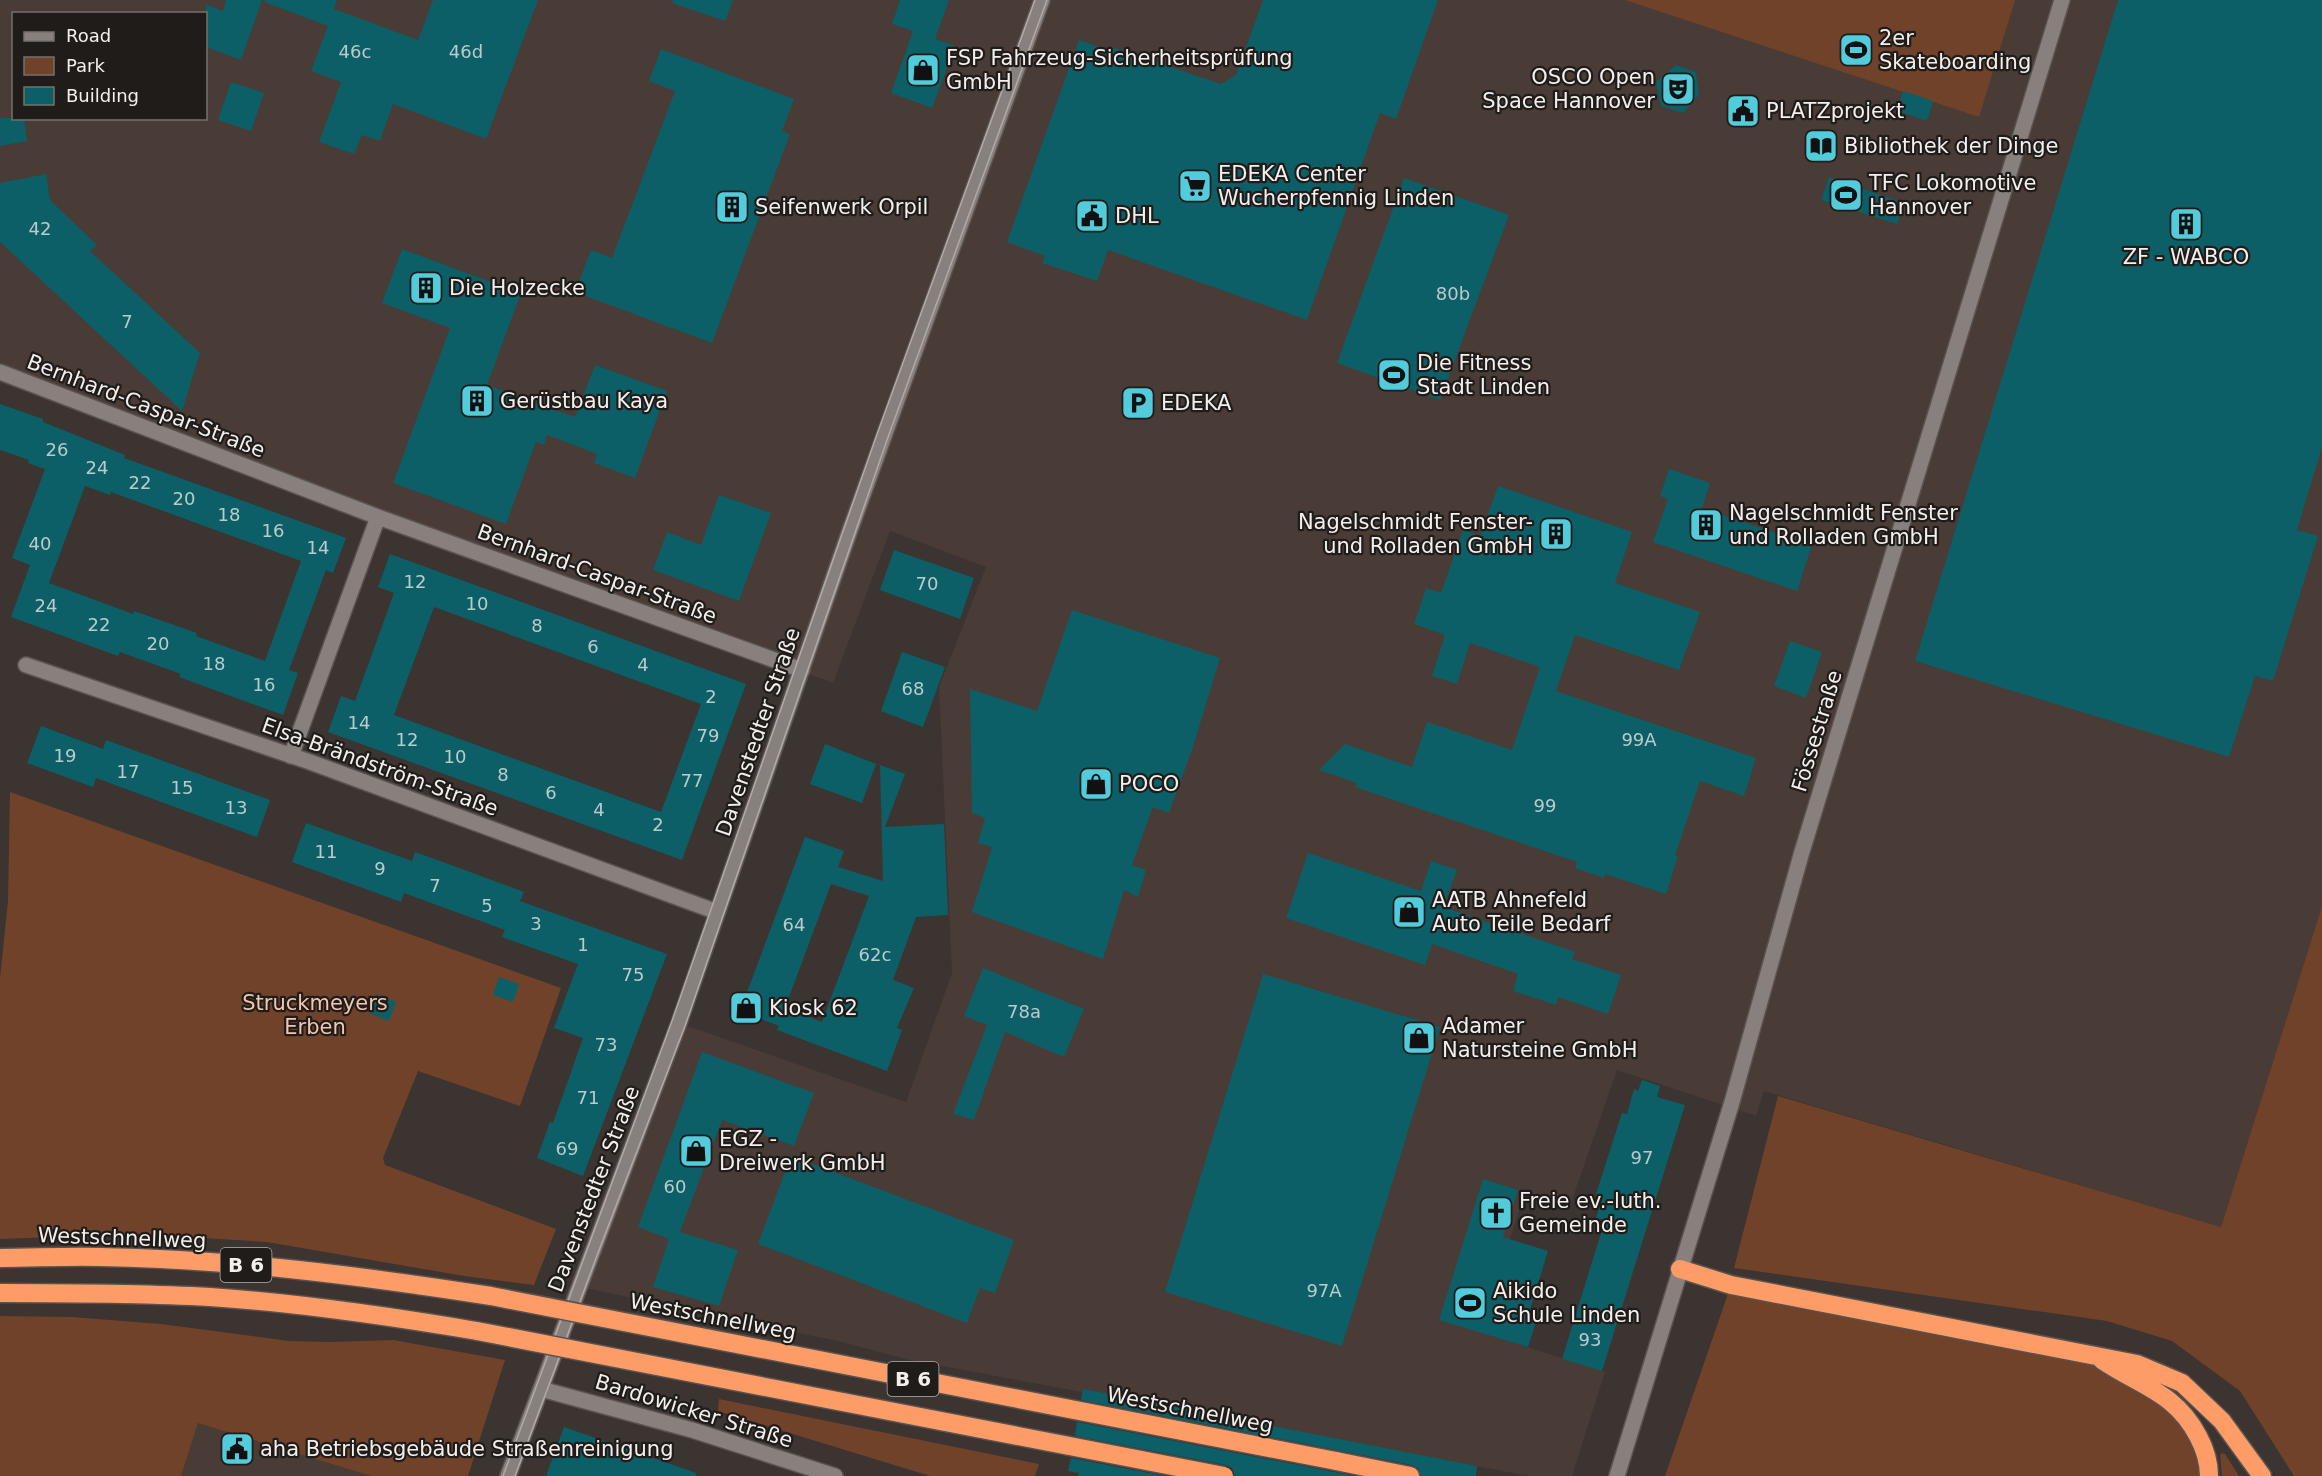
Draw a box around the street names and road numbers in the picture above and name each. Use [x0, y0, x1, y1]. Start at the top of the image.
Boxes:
street label: Bernhard-Caspar-Straße [24, 349, 268, 463]
street label: Bernhard-Caspar-Straße [474, 519, 720, 629]
street label: Davenstedter Straße [711, 625, 805, 839]
street label: Fössestraße [1787, 667, 1847, 795]
street label: Elsa-Brändström-Straße [259, 713, 501, 821]
street label: Davenstedter Straße [544, 1083, 644, 1295]
street label: Westschnellweg [37, 1223, 207, 1253]
road number: B 6 [220, 1248, 272, 1282]
street label: Westschnellweg [628, 1289, 798, 1345]
road number: B 6 [888, 1362, 938, 1396]
street label: Bardowicker Straße [592, 1370, 796, 1452]
street label: Westschnellweg [1105, 1382, 1275, 1438]

